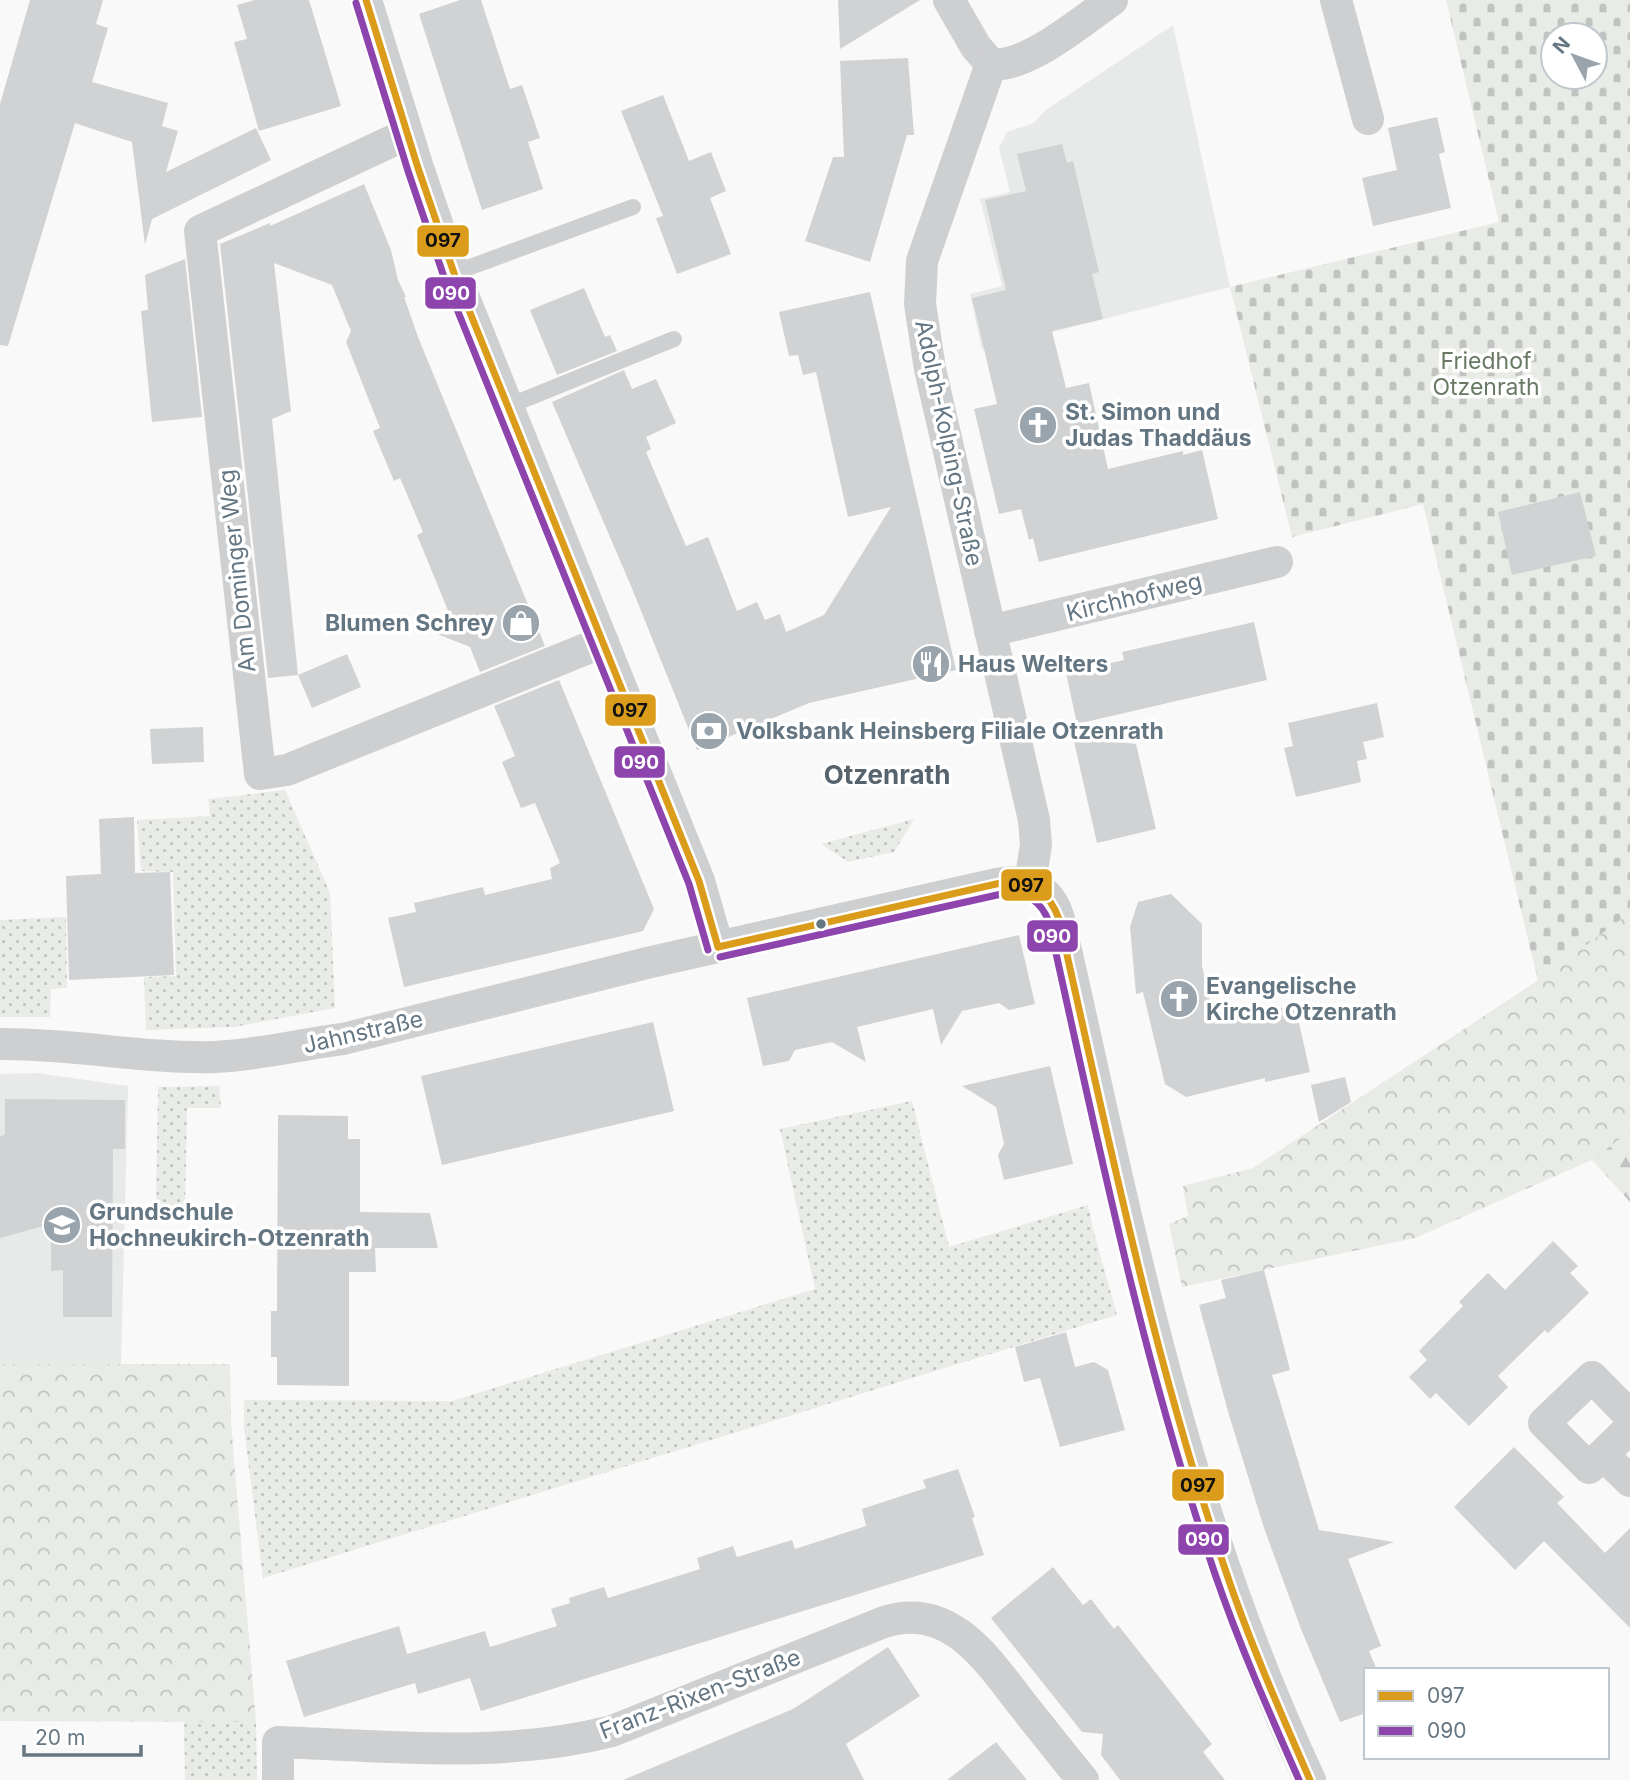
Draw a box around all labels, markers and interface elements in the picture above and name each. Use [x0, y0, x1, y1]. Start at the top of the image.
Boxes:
north arrow [1539, 21, 1609, 91]
text: N [1548, 32, 1575, 58]
line badge: 097 [416, 224, 470, 258]
text: 097 [425, 229, 461, 252]
line badge: 090 [424, 276, 477, 310]
text: 090 [432, 282, 470, 305]
street label: Adolph-Kolping-Straße [909, 317, 989, 569]
park label: Friedhof Otzenrath [1432, 347, 1540, 401]
place label: St. Simon und Judas Thaddäus [1065, 398, 1252, 452]
church icon: St. Simon und Judas Thaddäus [1017, 404, 1059, 446]
street label: Am Dominger Weg [212, 468, 262, 674]
street label: Kirchhofweg [1063, 567, 1205, 627]
shop icon: Blumen Schrey [500, 602, 542, 644]
place label: Blumen Schrey [325, 609, 494, 637]
restaurant icon: Haus Welters [910, 643, 952, 685]
place label: Haus Welters [958, 650, 1108, 678]
line badge: 097 [604, 693, 657, 727]
text: 097 [612, 699, 648, 722]
bank icon: Volksbank Heinsberg Filiale Otzenrath [688, 710, 730, 752]
place label: Volksbank Heinsberg Filiale Otzenrath [736, 717, 1164, 745]
line badge: 090 [613, 745, 666, 779]
text: 090 [621, 751, 659, 774]
district label: Otzenrath [824, 759, 950, 790]
line badge: 097 [1000, 868, 1053, 902]
text: 097 [1008, 874, 1044, 897]
unlabelled marker [814, 917, 828, 931]
line badge: 090 [1026, 919, 1079, 953]
text: 090 [1033, 925, 1071, 948]
place label: Evangelische Kirche Otzenrath [1206, 972, 1397, 1026]
church icon: Evangelische Kirche Otzenrath [1158, 978, 1200, 1020]
street label: Jahnstraße [300, 1005, 426, 1059]
place label: Grundschule Hochneukirch-Otzenrath [89, 1198, 370, 1252]
school or university icon: Grundschule Hochneukirch-Otzenrath [41, 1204, 83, 1246]
line badge: 097 [1171, 1468, 1225, 1502]
text: 097 [1180, 1474, 1216, 1497]
line badge: 090 [1177, 1523, 1230, 1556]
text: 090 [1185, 1528, 1223, 1551]
street label: Franz-Rixen-Straße [596, 1643, 804, 1745]
legend [1364, 1668, 1609, 1759]
text: 097 [1427, 1683, 1465, 1708]
scale bar [24, 1714, 142, 1758]
text: 090 [1427, 1718, 1467, 1743]
text: 20 m [35, 1725, 85, 1750]

